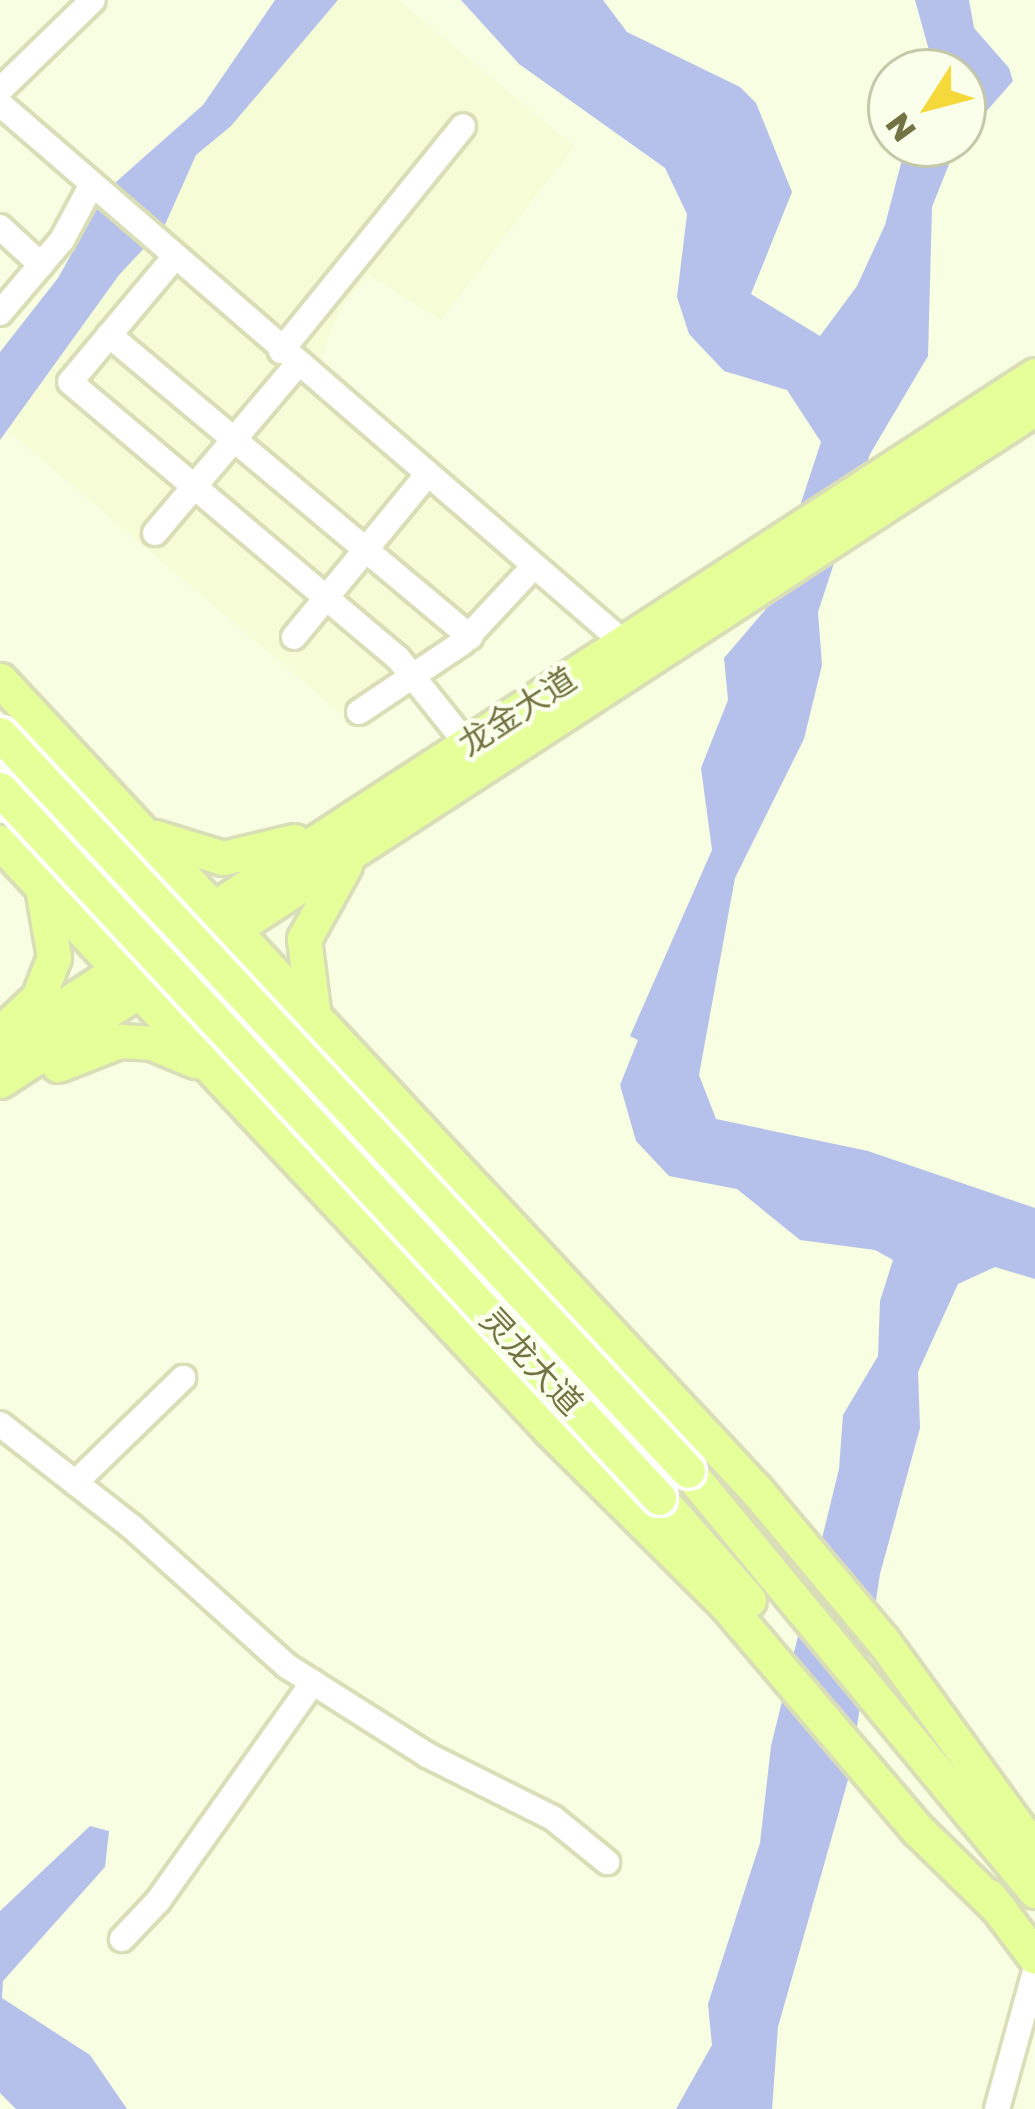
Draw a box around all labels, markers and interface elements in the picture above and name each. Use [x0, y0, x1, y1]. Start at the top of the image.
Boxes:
north arrow [867, 48, 987, 168]
text: N [877, 106, 923, 149]
street label: 龙金大道 [451, 658, 583, 764]
street label: 灵龙大道 [473, 1299, 591, 1423]

